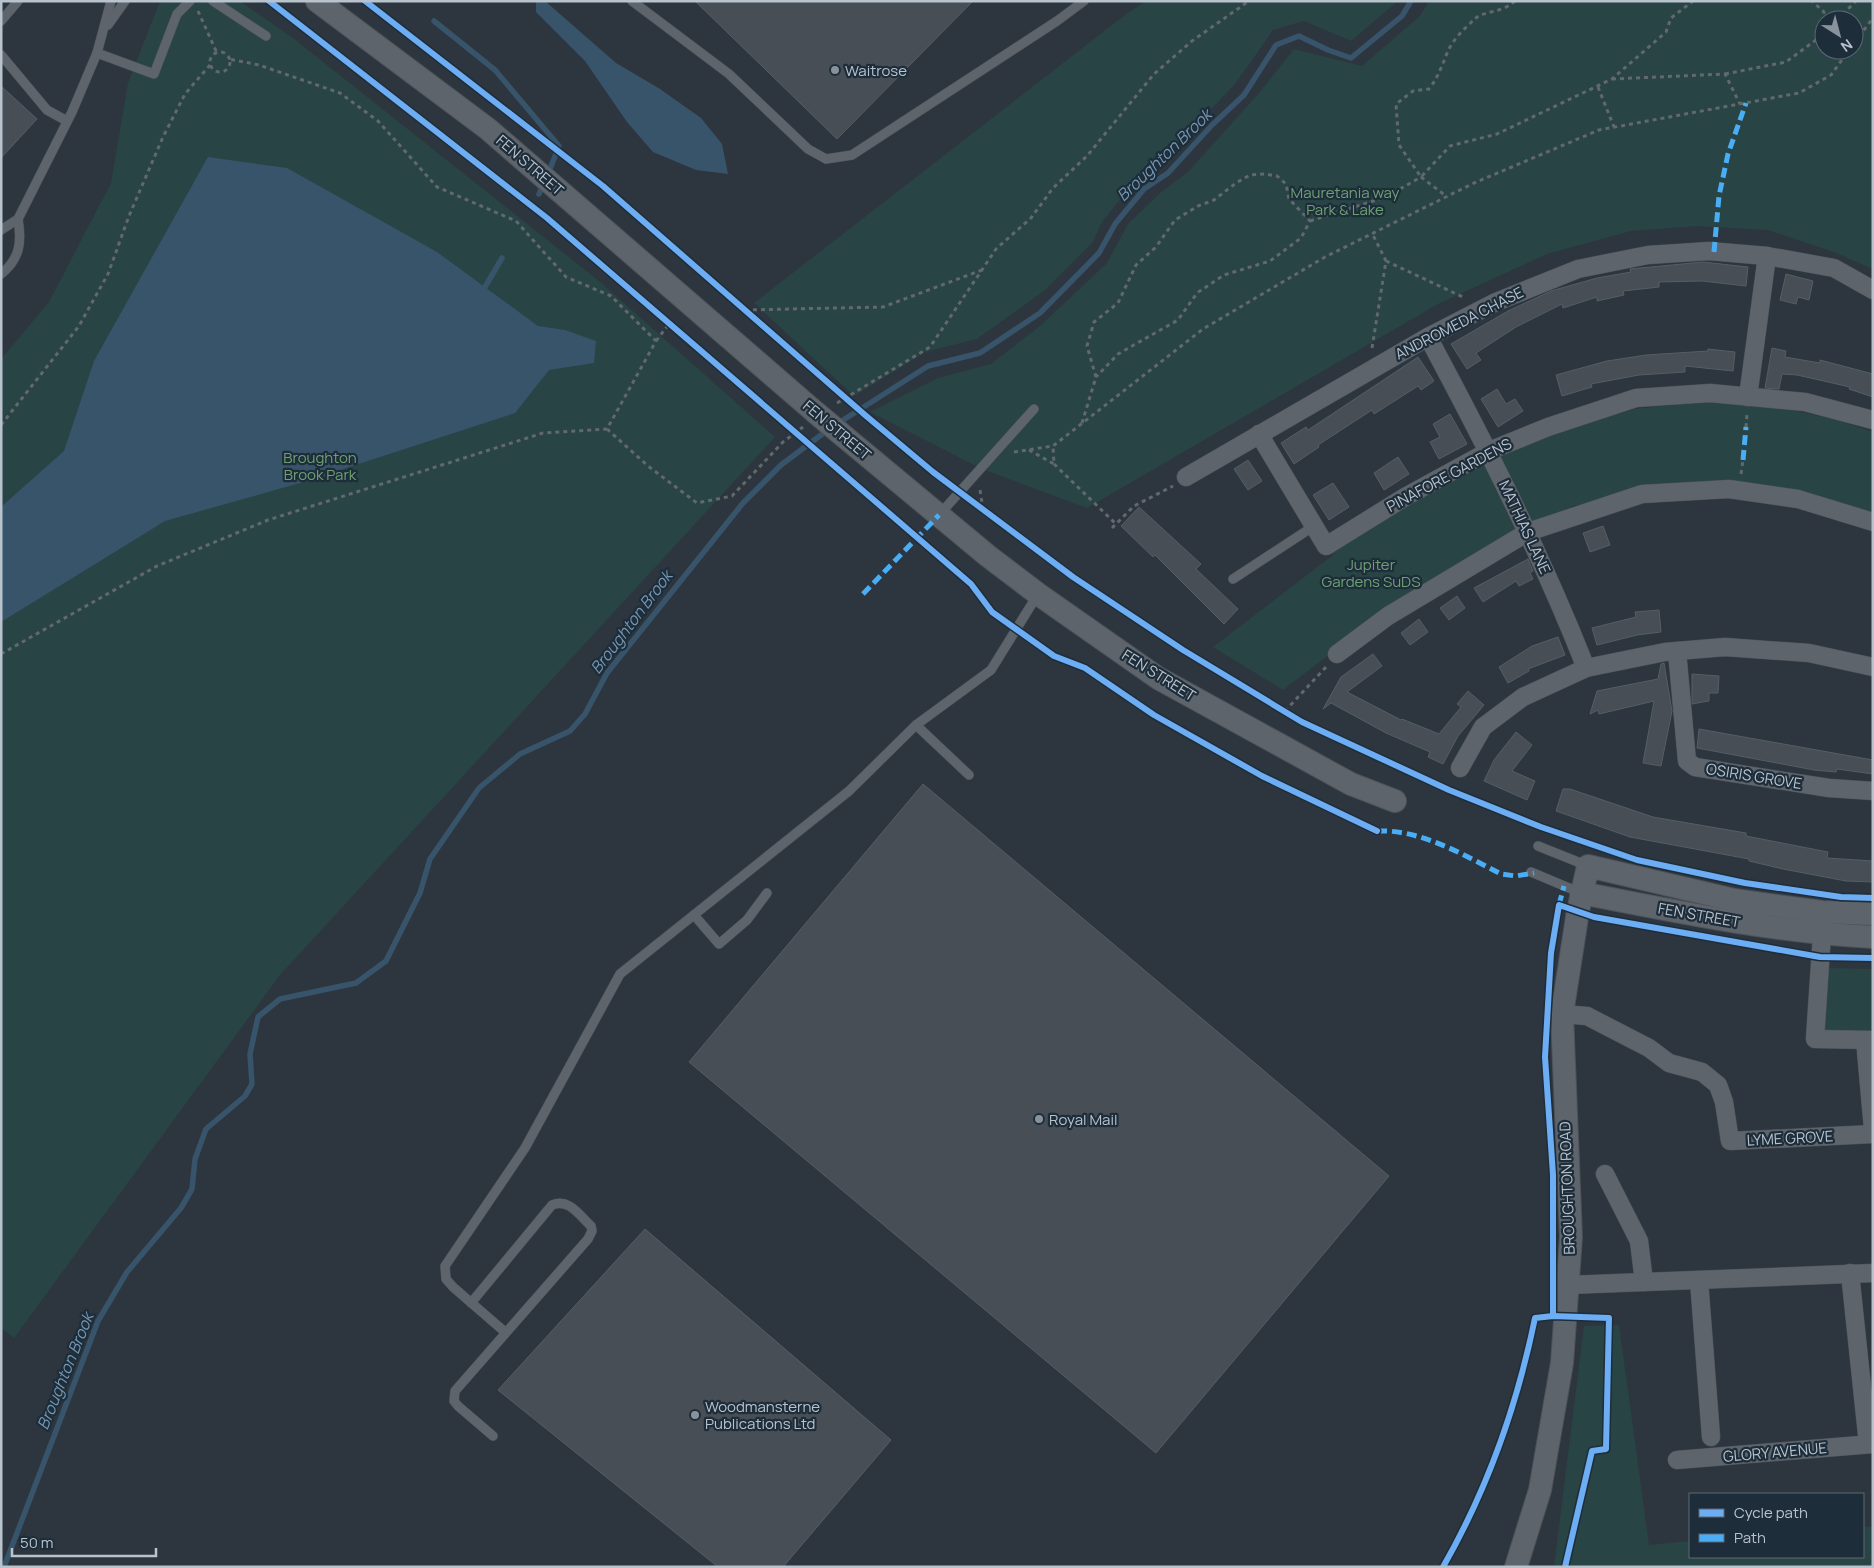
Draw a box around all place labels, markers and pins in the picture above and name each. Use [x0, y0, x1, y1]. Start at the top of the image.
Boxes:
place label: Waitrose [845, 60, 907, 81]
marker: Waitrose [829, 64, 841, 76]
place label: Royal Mail [1049, 1109, 1117, 1130]
marker: Royal Mail [1033, 1113, 1045, 1125]
place label: Woodmansterne Publications Ltd [705, 1396, 820, 1434]
marker: Woodmansterne Publications Ltd [689, 1409, 701, 1421]

